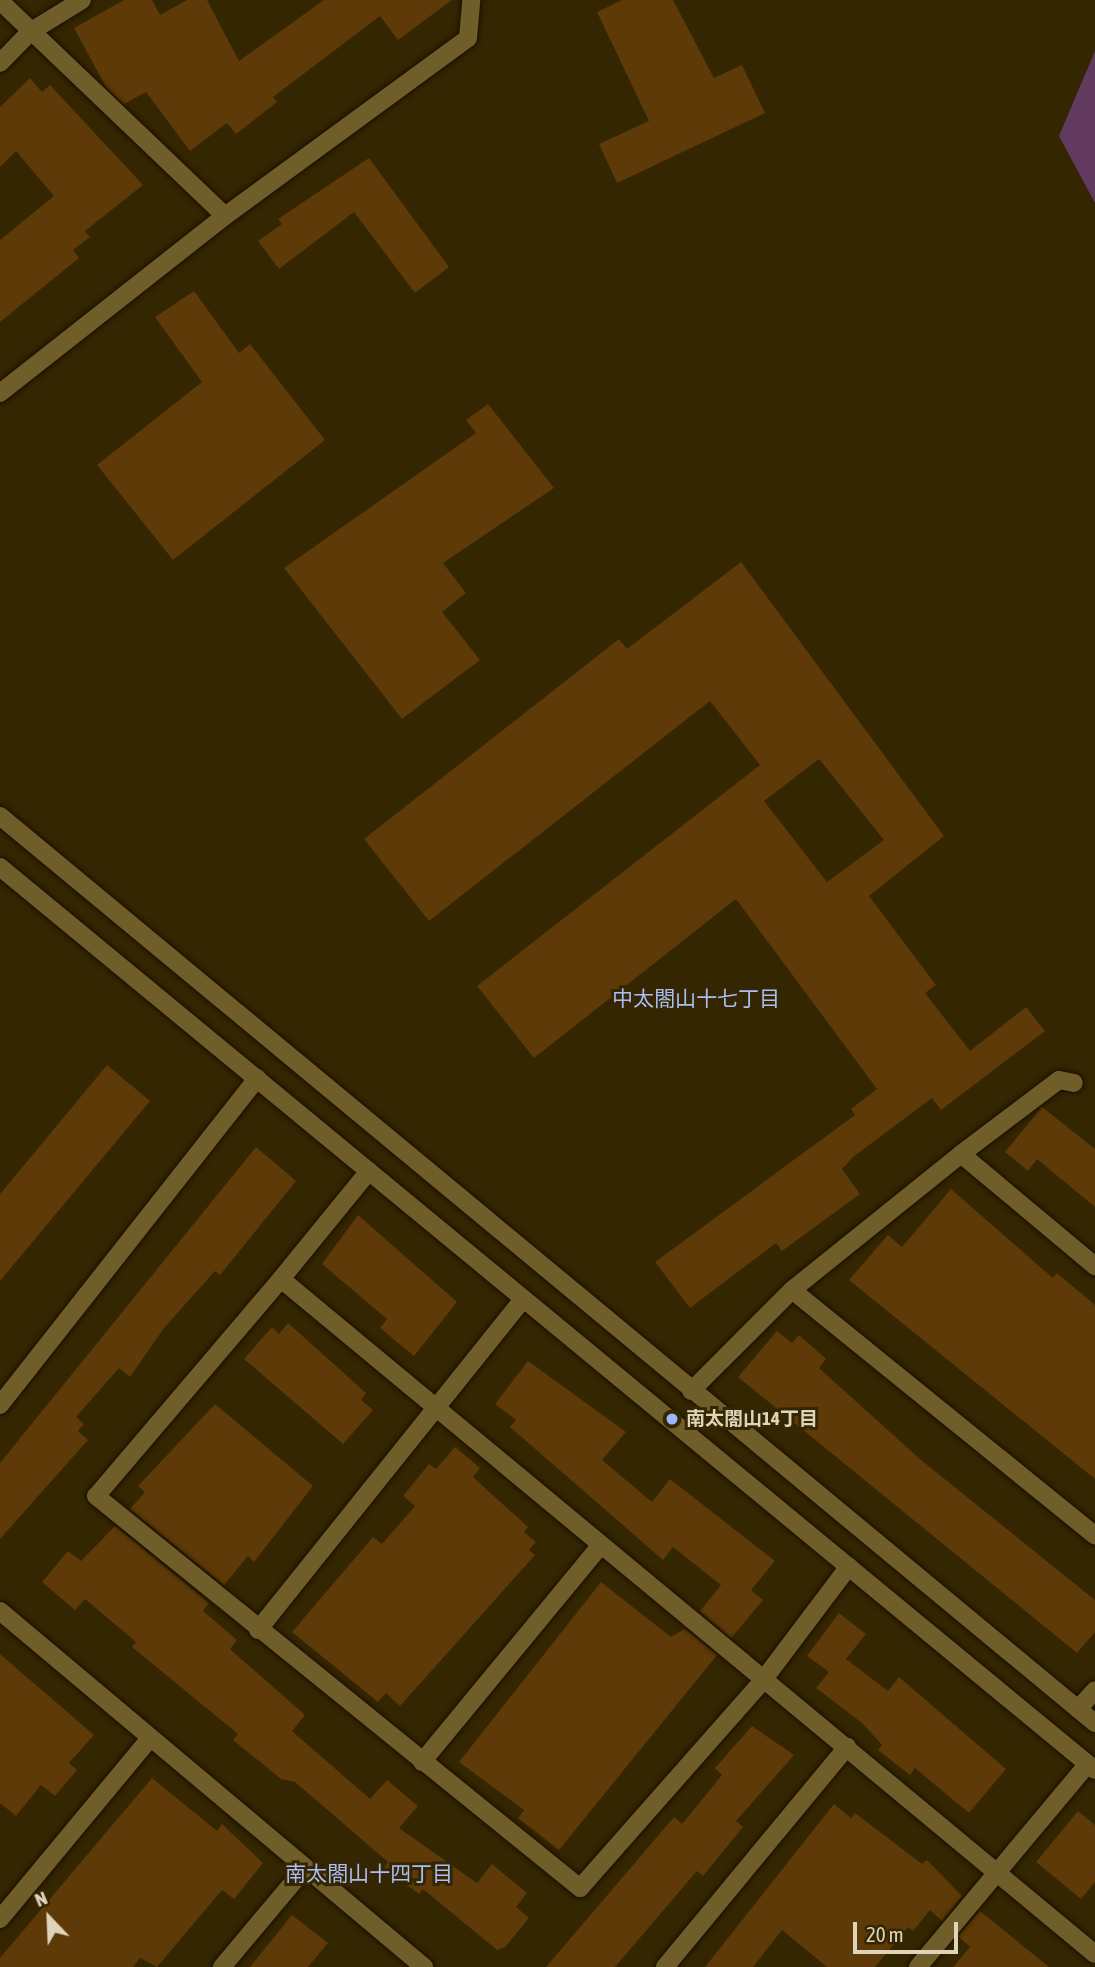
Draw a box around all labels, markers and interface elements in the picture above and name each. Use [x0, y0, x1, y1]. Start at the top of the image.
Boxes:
district label: 中太閤山十七丁目 [612, 985, 780, 1011]
place label: 南太閤山14丁目 [686, 1408, 818, 1430]
marker: 南太閤山14丁目 [664, 1411, 680, 1427]
district label: 南太閤山十四丁目 [285, 1860, 453, 1886]
north arrow [14, 1883, 84, 1953]
text: N [31, 1886, 50, 1911]
scale bar [857, 1908, 962, 1952]
text: 20 m [866, 1922, 904, 1946]

